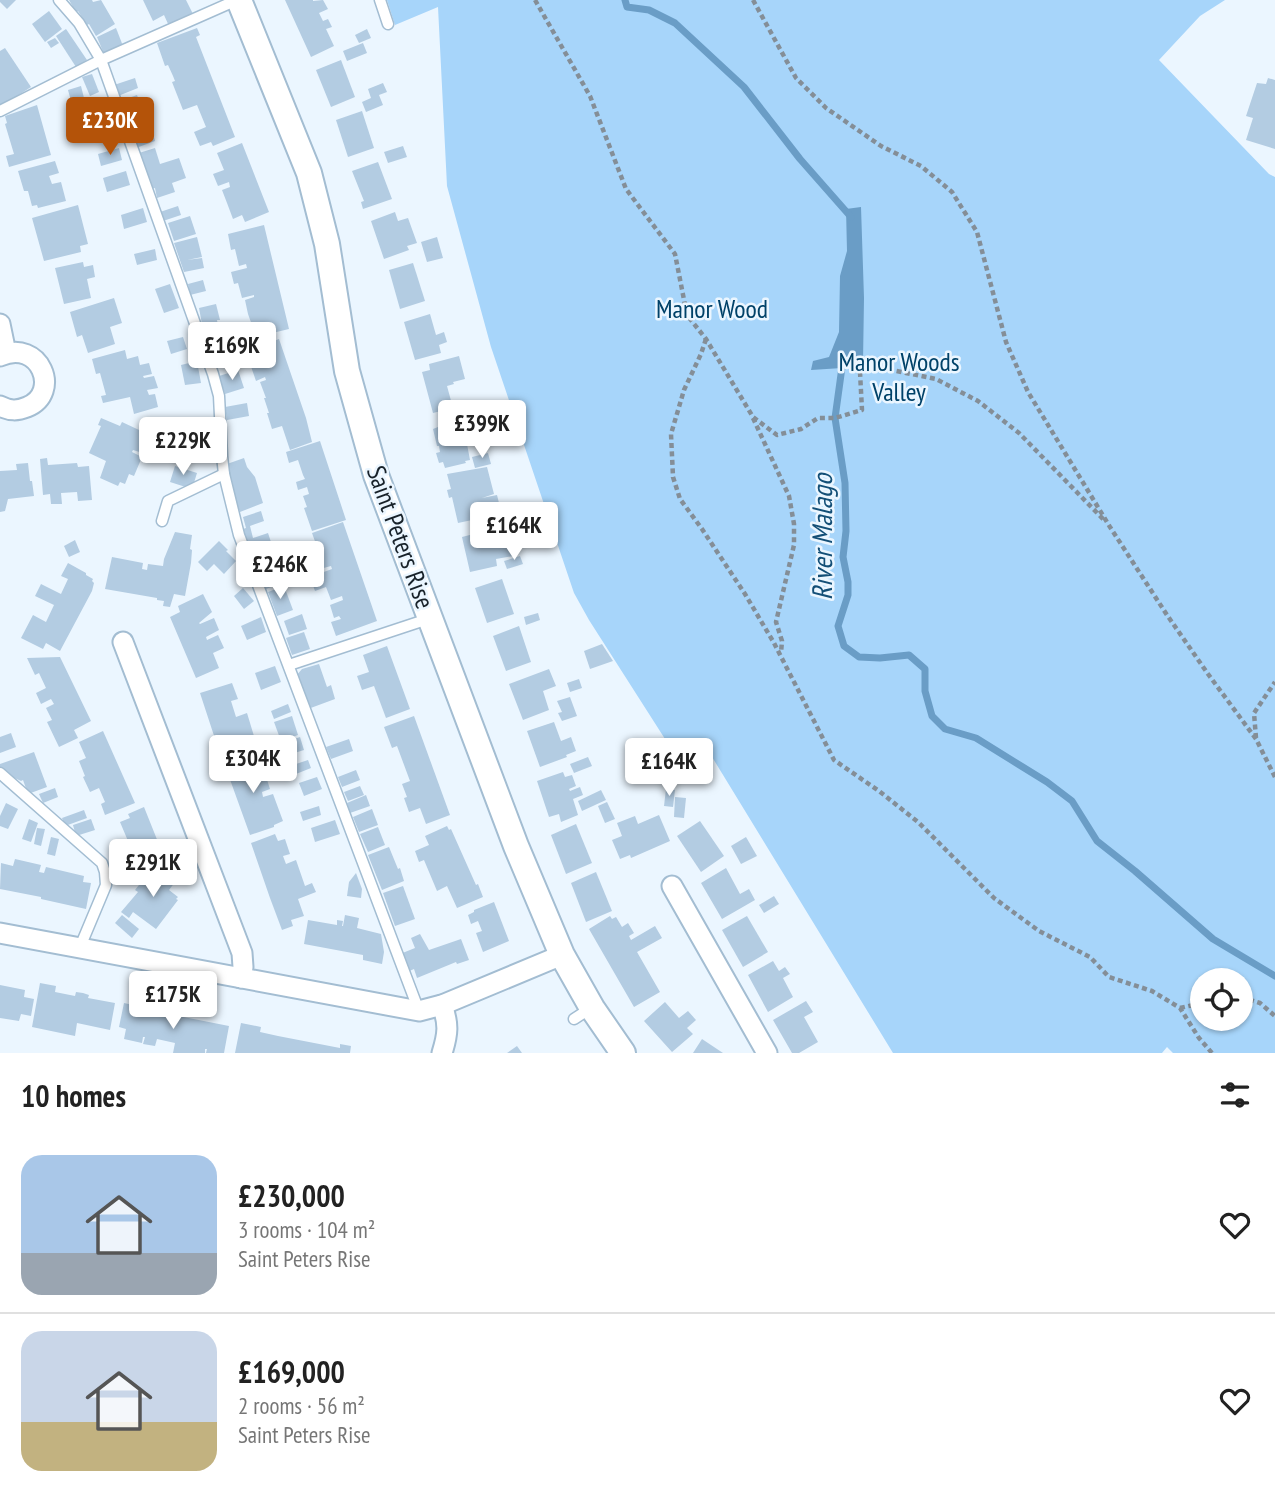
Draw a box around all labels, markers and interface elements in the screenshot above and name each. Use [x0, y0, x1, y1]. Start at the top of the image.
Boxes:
pin: £230K [61, 97, 159, 157]
text: £230K [82, 105, 138, 134]
park label: Manor Wood [656, 292, 768, 325]
pin: £169K [183, 322, 281, 382]
text: £169K [204, 330, 260, 359]
park label: Manor Woods Valley [839, 345, 959, 408]
pin: £399K [433, 400, 531, 460]
text: £399K [454, 408, 510, 437]
pin: £229K [134, 418, 232, 477]
text: £229K [155, 425, 211, 454]
street label: Saint Peters Rise [360, 461, 442, 613]
water label: River Malago [803, 472, 840, 600]
pin: £164K [465, 503, 563, 562]
text: £164K [486, 510, 542, 539]
pin: £246K [231, 542, 329, 601]
text: £246K [252, 549, 308, 578]
pin: £304K [204, 736, 302, 795]
pin: £164K [620, 738, 718, 798]
text: £304K [225, 743, 281, 772]
text: £164K [641, 746, 697, 775]
pin: £291K [104, 839, 202, 899]
text: £291K [125, 847, 181, 876]
map controls [1190, 968, 1253, 1031]
button: locate [1190, 968, 1253, 1031]
pin: £175K [124, 972, 222, 1031]
text: £175K [145, 979, 201, 1008]
text: 10 homes [21, 1076, 126, 1115]
icon: filters [1216, 1076, 1254, 1114]
text: £230,000 [238, 1176, 345, 1215]
icon: home [77, 1183, 161, 1267]
icon: heart [1216, 1206, 1254, 1244]
text: 3 rooms · 104 m² [238, 1215, 375, 1244]
text: Saint Peters Rise [238, 1244, 370, 1273]
text: £169,000 [238, 1352, 345, 1391]
icon: home [77, 1359, 161, 1443]
icon: heart [1216, 1382, 1254, 1420]
text: 2 rooms · 56 m² [238, 1391, 365, 1420]
text: Saint Peters Rise [238, 1420, 370, 1449]

